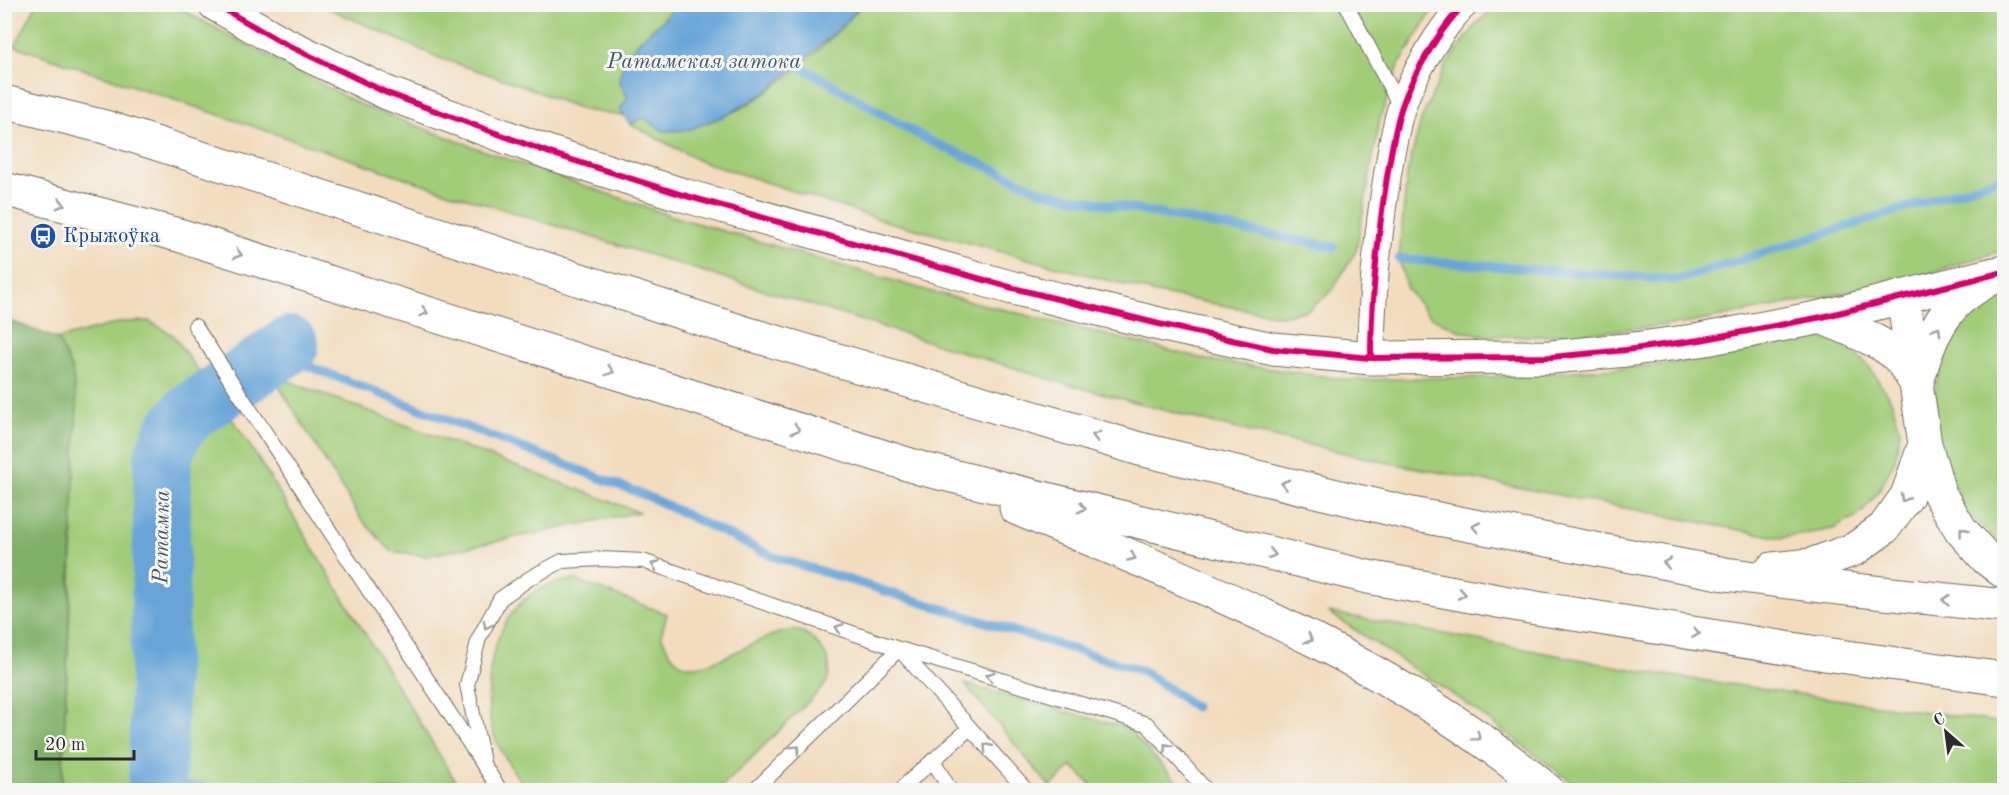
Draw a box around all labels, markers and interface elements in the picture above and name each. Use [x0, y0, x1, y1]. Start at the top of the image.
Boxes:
water label: Ратамская затока [606, 51, 801, 73]
one-way arrow [56, 197, 66, 210]
bus stop icon: Крыжоўка [28, 221, 58, 251]
place label: Крыжоўка [63, 226, 160, 247]
one-way arrow [232, 246, 243, 259]
one-way arrow [418, 305, 429, 317]
one-way arrow [1930, 326, 1941, 336]
one-way arrow [604, 364, 615, 376]
one-way arrow [790, 422, 801, 434]
one-way arrow [1092, 431, 1102, 443]
one-way arrow [1281, 479, 1291, 492]
water label: Ратамка [150, 489, 174, 585]
one-way arrow [1900, 492, 1911, 502]
one-way arrow [1077, 500, 1087, 513]
one-way arrow [1471, 521, 1481, 534]
one-way arrow [1959, 527, 1970, 538]
one-way arrow [1266, 546, 1276, 559]
one-way arrow [1126, 550, 1137, 562]
one-way arrow [1663, 557, 1673, 570]
one-way arrow [650, 560, 661, 572]
one-way arrow [1457, 587, 1467, 600]
one-way arrow [1942, 594, 1951, 607]
one-way arrow [483, 618, 494, 629]
one-way arrow [834, 623, 845, 636]
one-way arrow [1692, 627, 1701, 639]
one-way arrow [1303, 632, 1313, 643]
one-way arrow [985, 671, 996, 683]
north arrow [1916, 702, 1976, 762]
text: С [1931, 711, 1948, 730]
scale bar [36, 723, 134, 761]
one-way arrow [1470, 730, 1481, 741]
text: 20 m [45, 736, 85, 754]
one-way arrow [983, 743, 994, 754]
one-way arrow [1164, 743, 1175, 754]
one-way arrow [789, 746, 800, 757]

